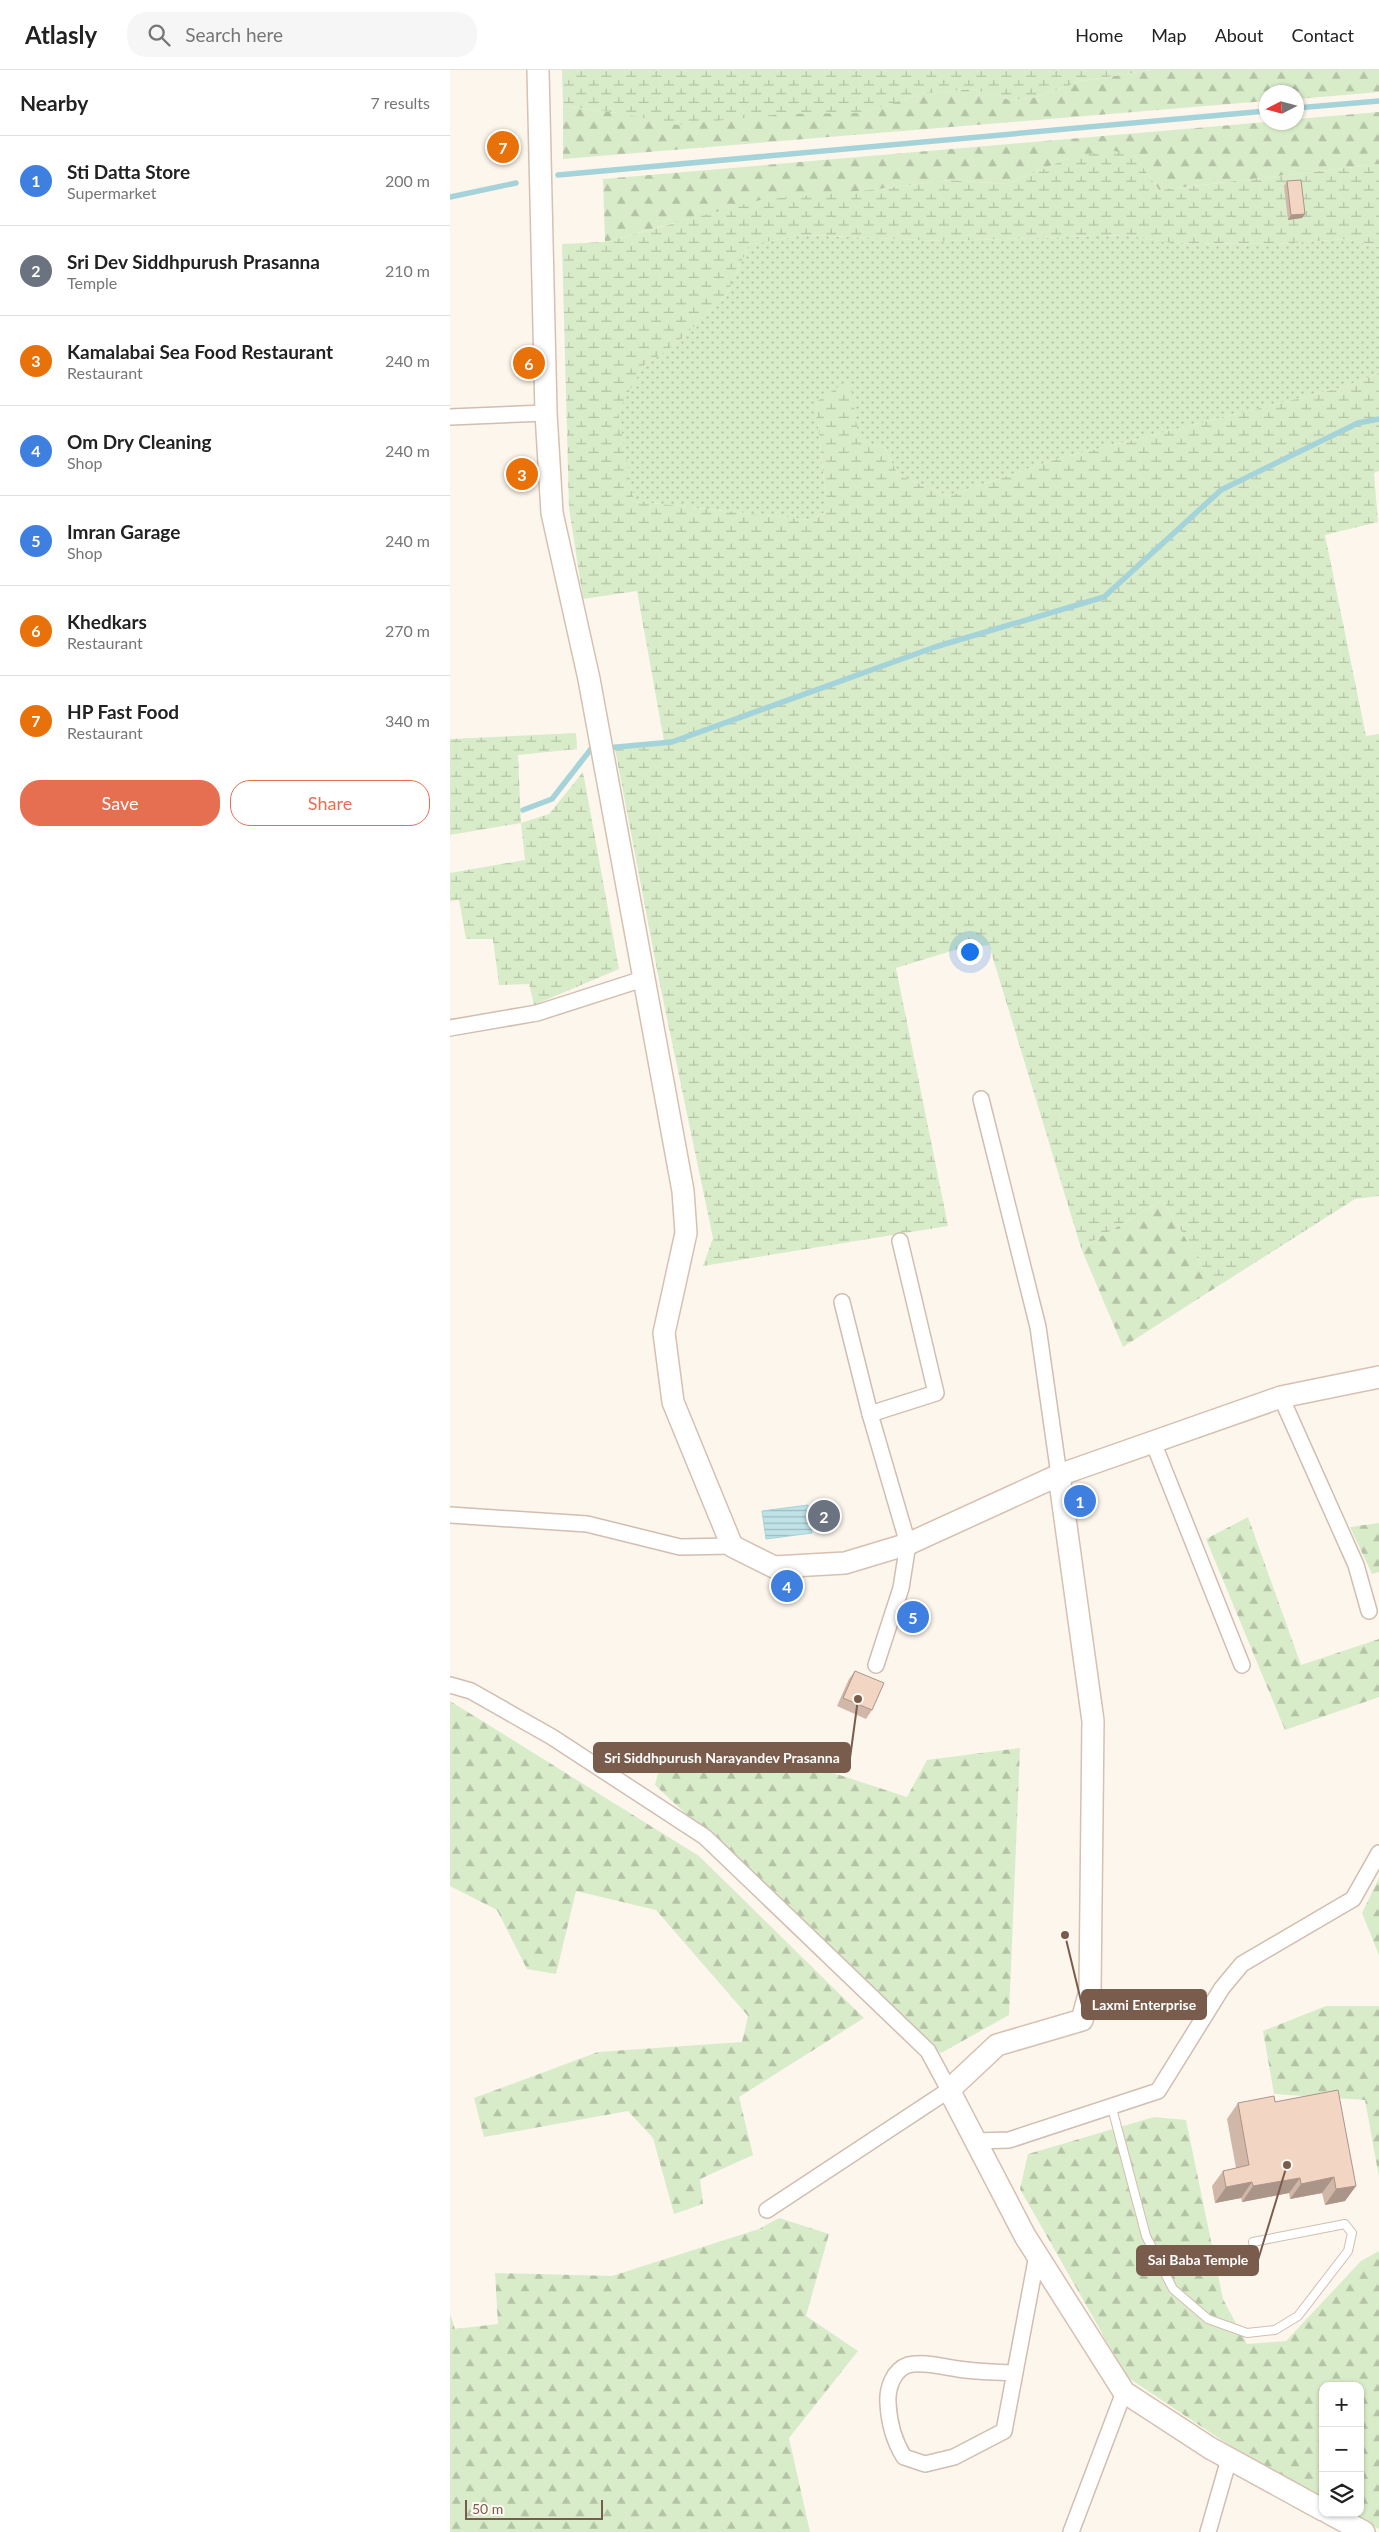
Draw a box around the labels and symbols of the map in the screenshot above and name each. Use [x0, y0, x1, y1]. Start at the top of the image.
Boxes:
north arrow [1259, 85, 1304, 130]
pin: 7 [487, 128, 519, 166]
pin: 6 [513, 344, 545, 382]
pin: 3 [506, 455, 538, 493]
your location [957, 939, 983, 965]
pin: 1 [1064, 1482, 1096, 1520]
pin: 2 [808, 1497, 840, 1535]
pin: 4 [771, 1567, 803, 1605]
pin: 5 [897, 1598, 929, 1636]
callout: Sri Siddhpurush Narayandev Prasanna [594, 1743, 850, 1772]
text: Sri Siddhpurush Narayandev Prasanna [604, 1749, 840, 1766]
callout: Laxmi Enterprise [1082, 1990, 1206, 2019]
text: Laxmi Enterprise [1092, 1996, 1197, 2013]
callout: Sai Baba Temple [1137, 2246, 1258, 2275]
text: Sai Baba Temple [1148, 2251, 1249, 2268]
scale bar [465, 2497, 602, 2520]

